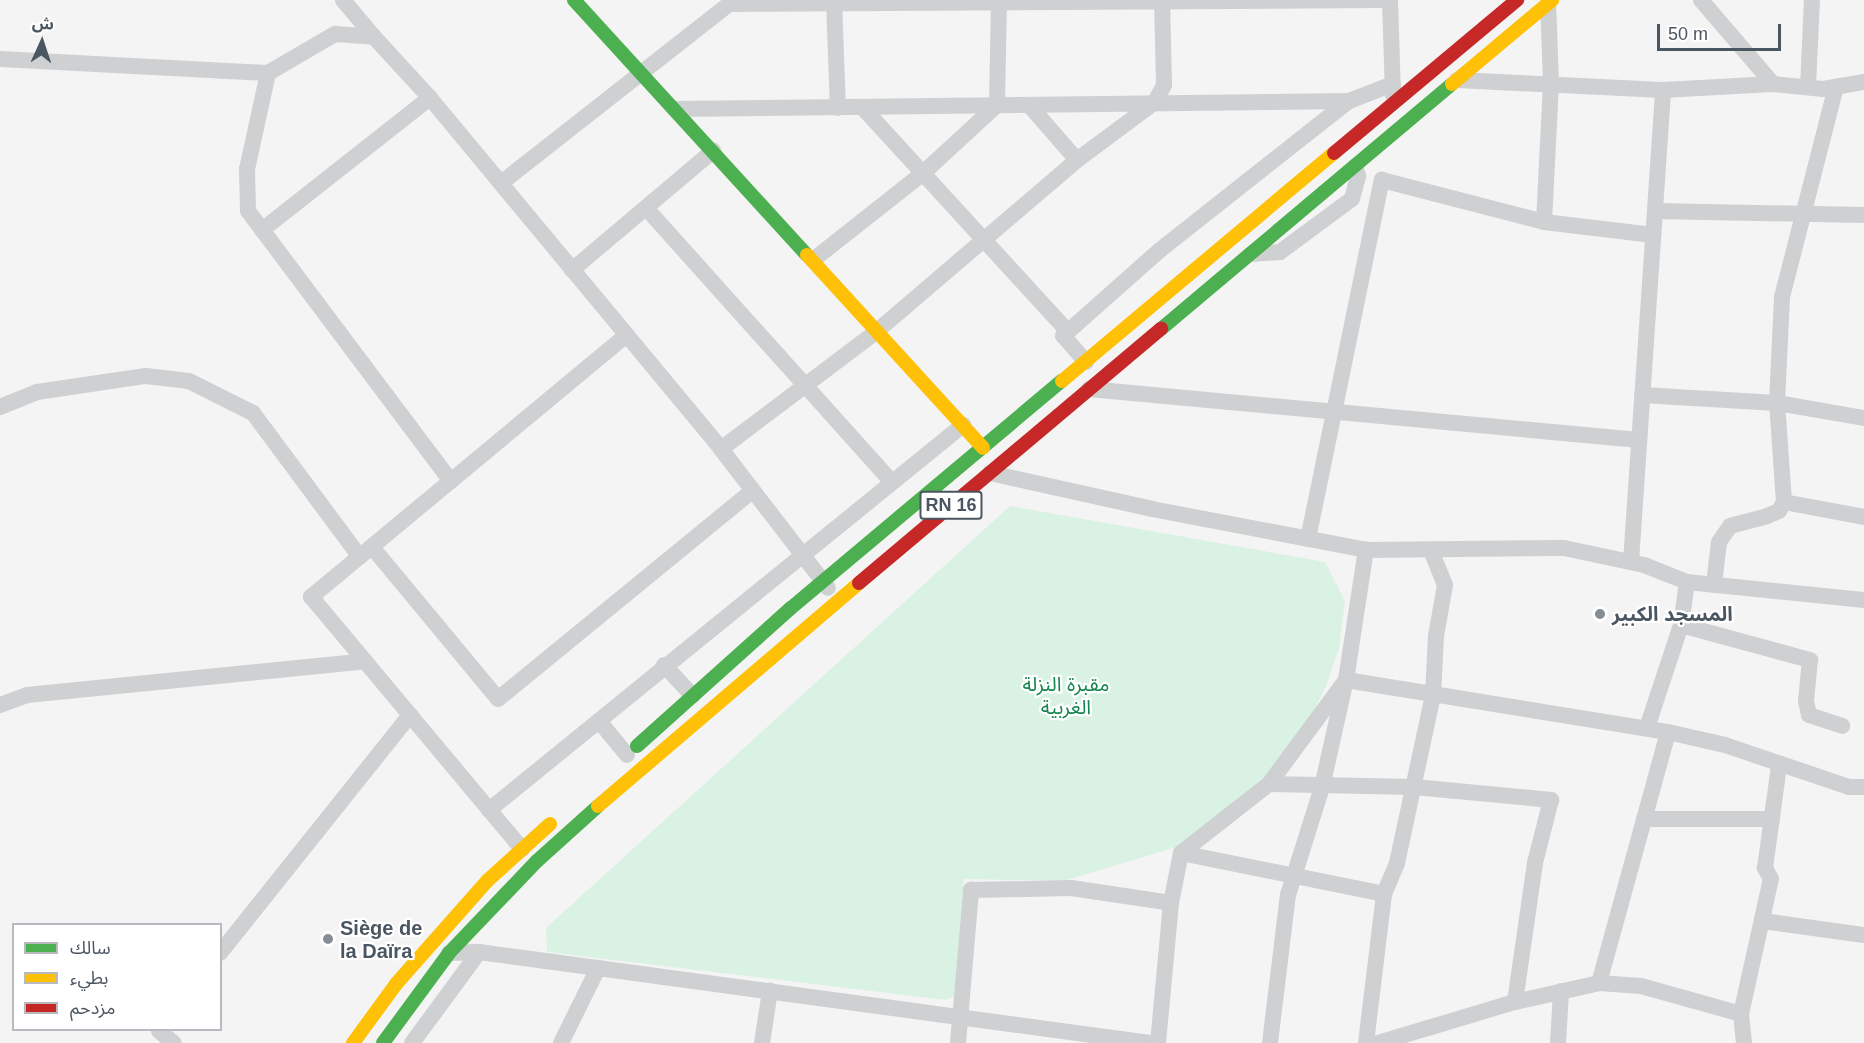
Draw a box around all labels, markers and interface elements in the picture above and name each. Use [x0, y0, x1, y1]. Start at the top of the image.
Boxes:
north arrow [12, 12, 72, 72]
scale bar [1660, 12, 1784, 50]
text: ش [32, 14, 54, 33]
text: 50 m [1668, 24, 1708, 44]
road number: RN 16 [918, 490, 984, 520]
place label: المسجد الكبير [1612, 602, 1733, 626]
marker: المسجد الكبير [1593, 607, 1607, 621]
park label: مقبرة النزلة الغربية [1022, 672, 1110, 719]
place label: Siège de la Daïra [340, 916, 422, 963]
legend [12, 923, 222, 1031]
marker: Siège de la Daïra [321, 932, 335, 946]
text: سالك [70, 938, 111, 958]
text: بطيء [70, 968, 108, 988]
text: مزدحم [70, 998, 115, 1018]

